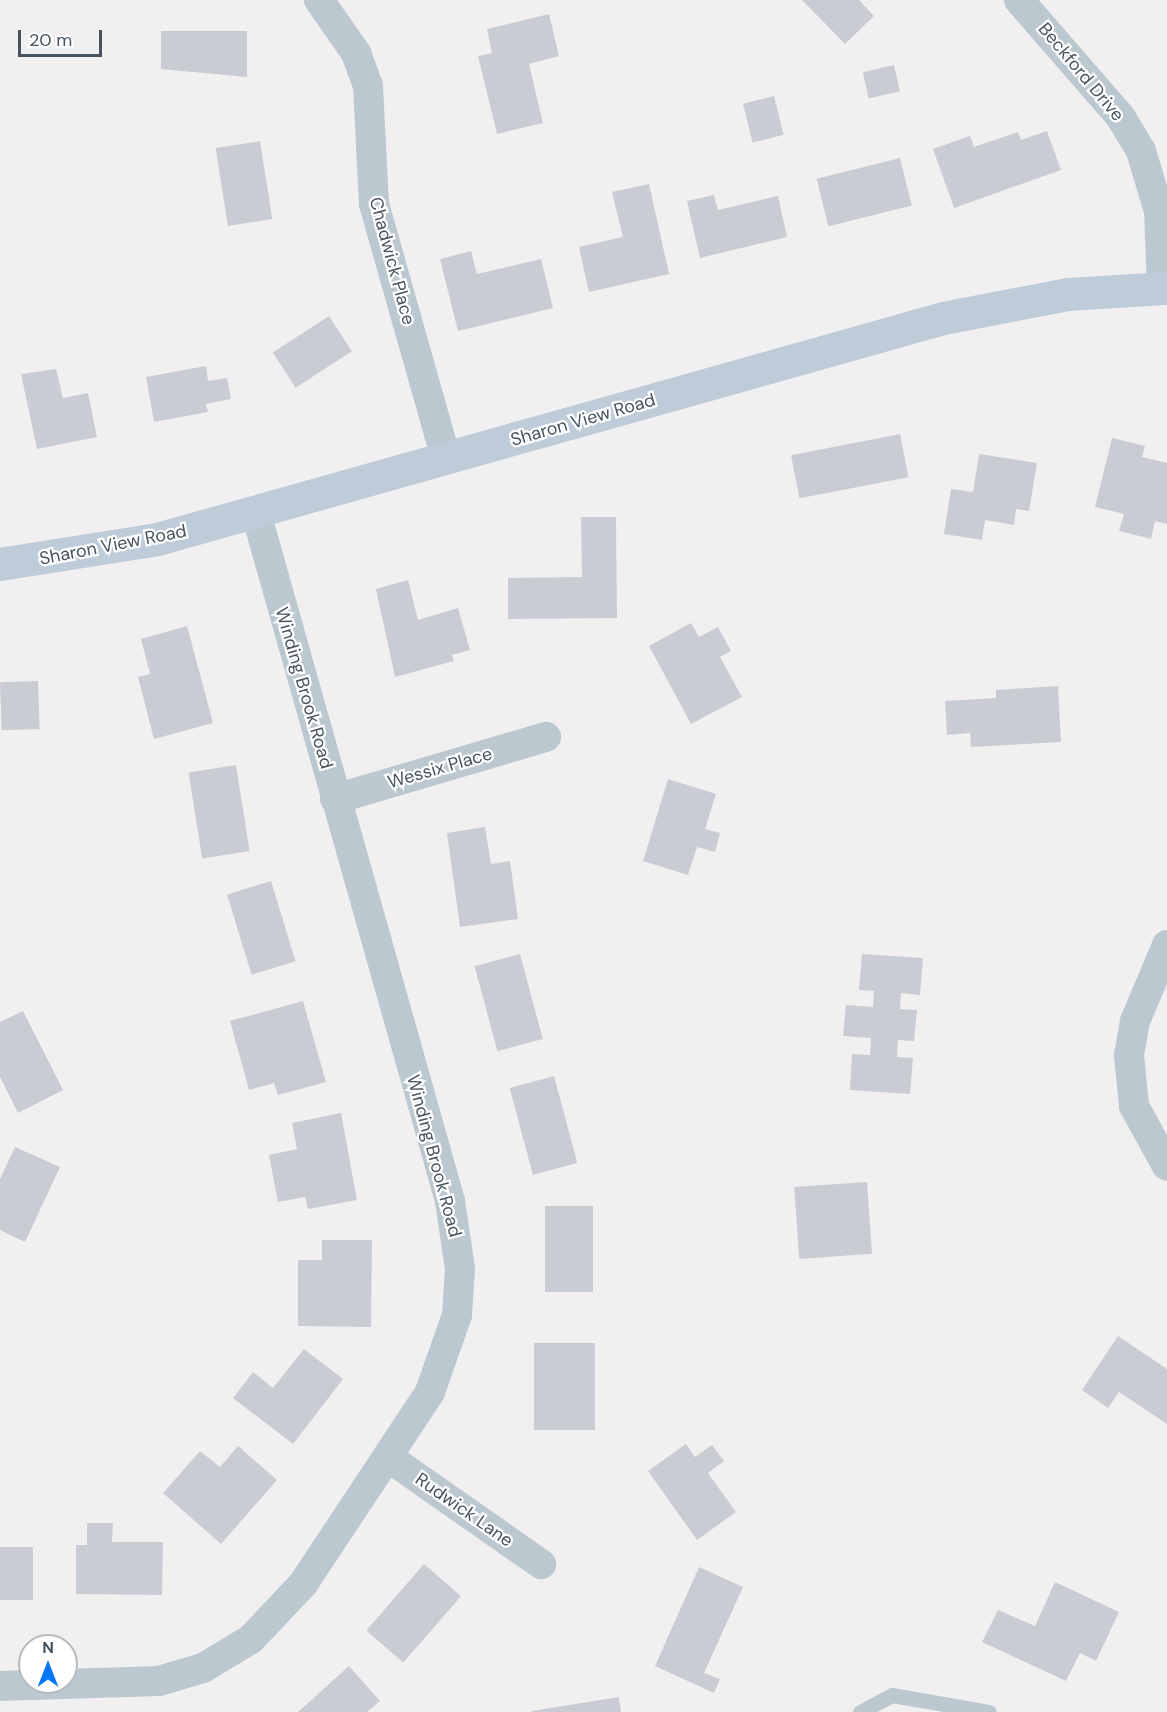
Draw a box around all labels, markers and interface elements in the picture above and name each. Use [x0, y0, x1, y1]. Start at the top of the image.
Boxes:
scale bar [21, 18, 105, 56]
street label: Beckford Drive [1034, 18, 1128, 126]
text: 20 m [29, 28, 72, 52]
street label: Chadwick Place [365, 195, 419, 327]
street label: Sharon View Road [508, 389, 658, 451]
street label: Sharon View Road [38, 520, 188, 570]
street label: Winding Brook Road [271, 605, 337, 771]
street label: Wessix Place [385, 743, 495, 793]
street label: Winding Brook Road [402, 1072, 466, 1240]
street label: Rudwick Lane [411, 1468, 517, 1552]
north arrow [18, 1634, 78, 1694]
text: N [42, 1637, 54, 1658]

